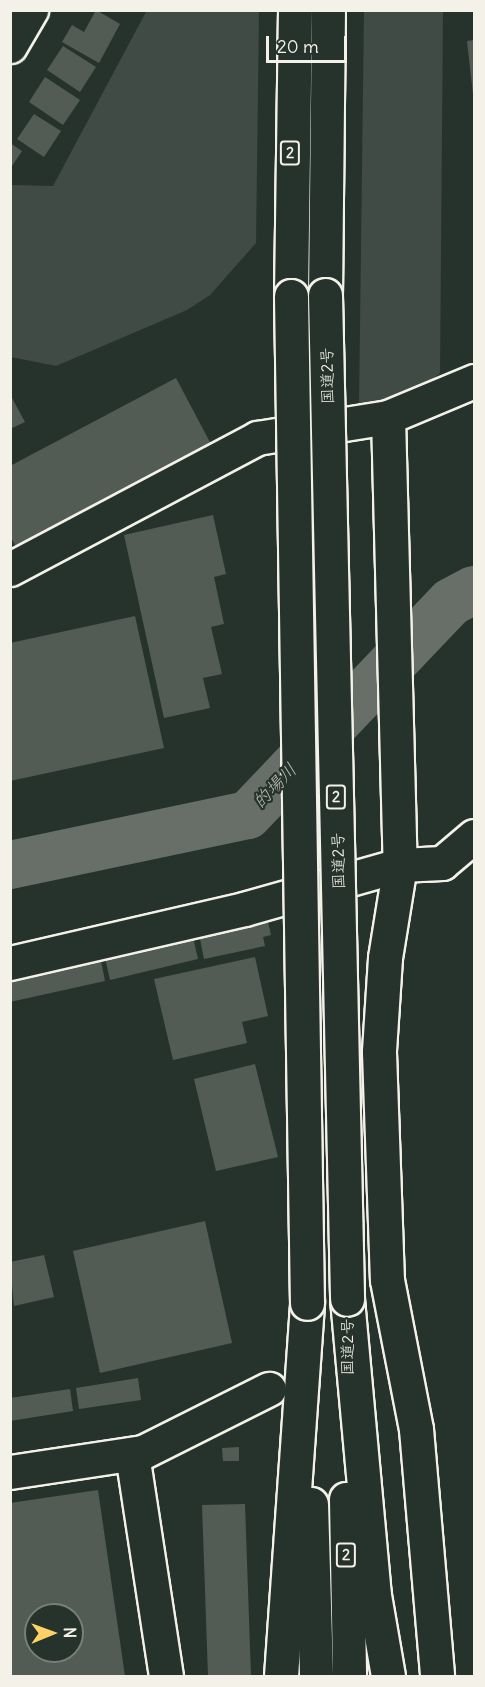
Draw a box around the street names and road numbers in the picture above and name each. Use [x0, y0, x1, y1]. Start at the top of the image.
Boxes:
road number: 2 [280, 141, 300, 165]
street label: 国道2号 [317, 347, 337, 405]
road number: 2 [326, 785, 346, 809]
street label: 国道2号 [328, 832, 348, 890]
street label: 国道2号 [337, 1319, 357, 1375]
road number: 2 [336, 1543, 356, 1567]

